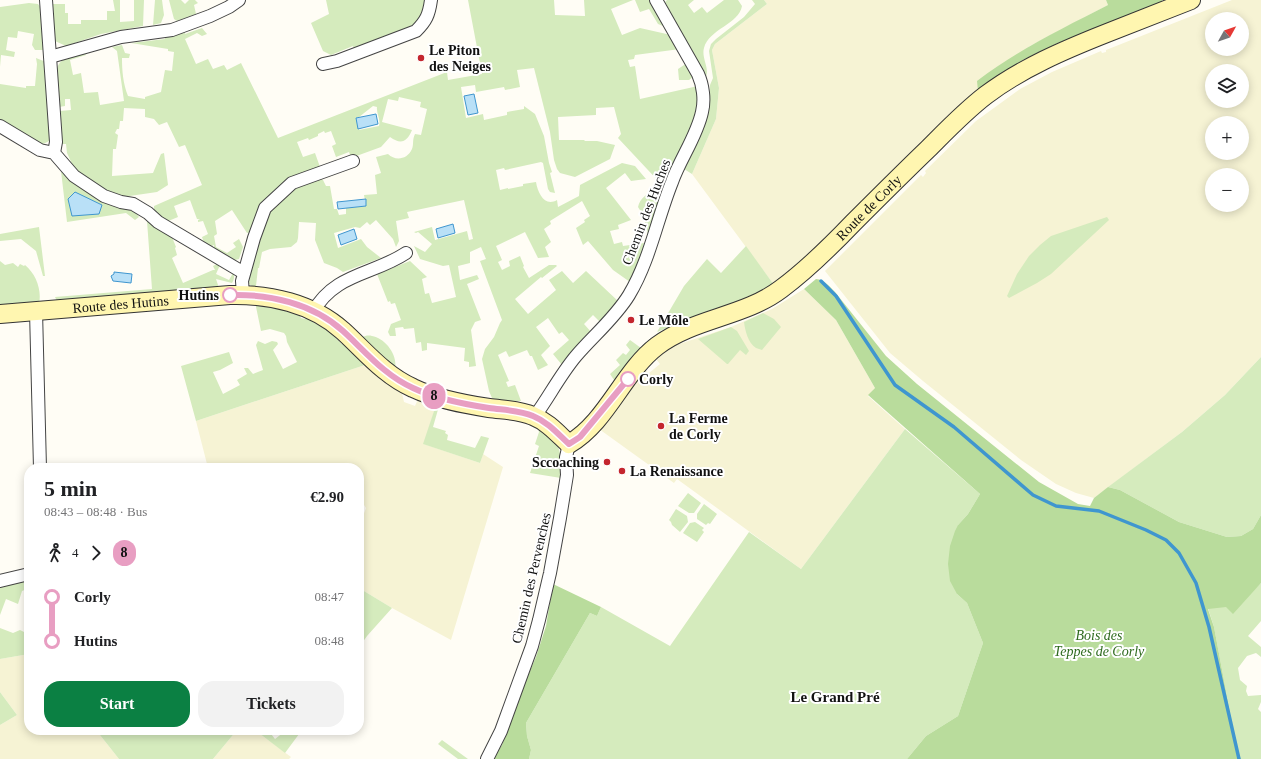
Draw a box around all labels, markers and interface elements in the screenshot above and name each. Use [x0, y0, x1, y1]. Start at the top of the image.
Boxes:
north arrow [1205, 12, 1249, 56]
map controls [1205, 12, 1249, 212]
place label: Le Piton des Neiges [429, 43, 491, 74]
marker: Le Piton des Neiges [416, 53, 426, 63]
button: layers [1205, 64, 1249, 108]
button: + [1205, 116, 1249, 160]
street label: Chemin des Huches [619, 157, 674, 267]
button: − [1205, 168, 1249, 212]
street label: Route de Corly [833, 172, 905, 244]
marker: Hutins [222, 287, 238, 303]
place label: Hutins [179, 288, 220, 303]
street label: Route des Hutins [72, 293, 169, 316]
place label: Le Môle [639, 313, 688, 328]
marker: Le Môle [626, 315, 636, 325]
marker: Corly [620, 371, 636, 387]
place label: Corly [639, 372, 673, 387]
line badge: 8 [421, 383, 447, 409]
text: 8 [431, 388, 438, 403]
place label: La Ferme de Corly [669, 411, 728, 442]
marker: La Ferme de Corly [656, 421, 666, 431]
place label: Sccoaching [532, 455, 599, 470]
marker: Sccoaching [602, 457, 612, 467]
place label: La Renaissance [630, 464, 723, 479]
marker: La Renaissance [617, 466, 627, 476]
text: 5 min [44, 476, 97, 501]
text: €2.90 [310, 489, 344, 505]
text: 08:43 – 08:48 · Bus [44, 504, 147, 519]
street label: Chemin des Pervenches [509, 511, 554, 645]
icon: walk [44, 542, 66, 564]
icon: forward [85, 542, 107, 564]
text: 4 [72, 545, 79, 560]
text: 8 [121, 545, 128, 560]
text: Corly [74, 589, 111, 605]
text: 08:47 [314, 589, 344, 604]
park label: Bois des Teppes de Corly [1054, 628, 1145, 659]
text: Hutins [74, 633, 117, 649]
text: 08:48 [314, 633, 344, 648]
button: Start [44, 681, 190, 727]
button: Tickets [198, 681, 344, 727]
district label: Le Grand Pré [790, 689, 880, 705]

